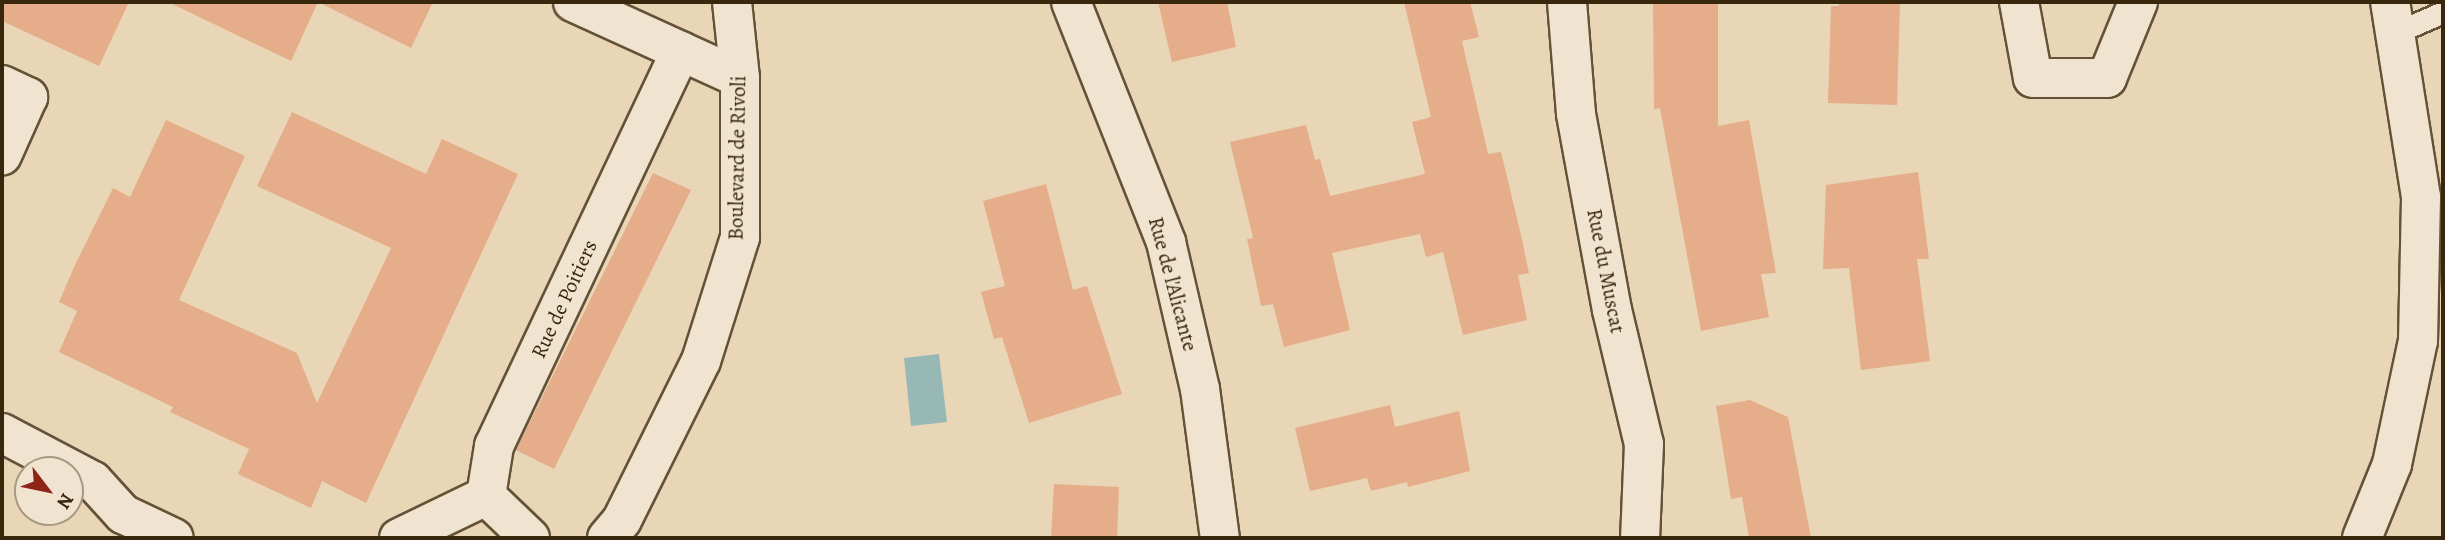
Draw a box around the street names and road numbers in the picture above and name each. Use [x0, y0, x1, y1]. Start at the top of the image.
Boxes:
street label: Boulevard de Rivoli [723, 75, 751, 241]
street label: Rue du Muscat [1582, 207, 1630, 335]
street label: Rue de l'Alicante [1143, 214, 1203, 354]
street label: Rue de Poitiers [526, 236, 602, 362]

